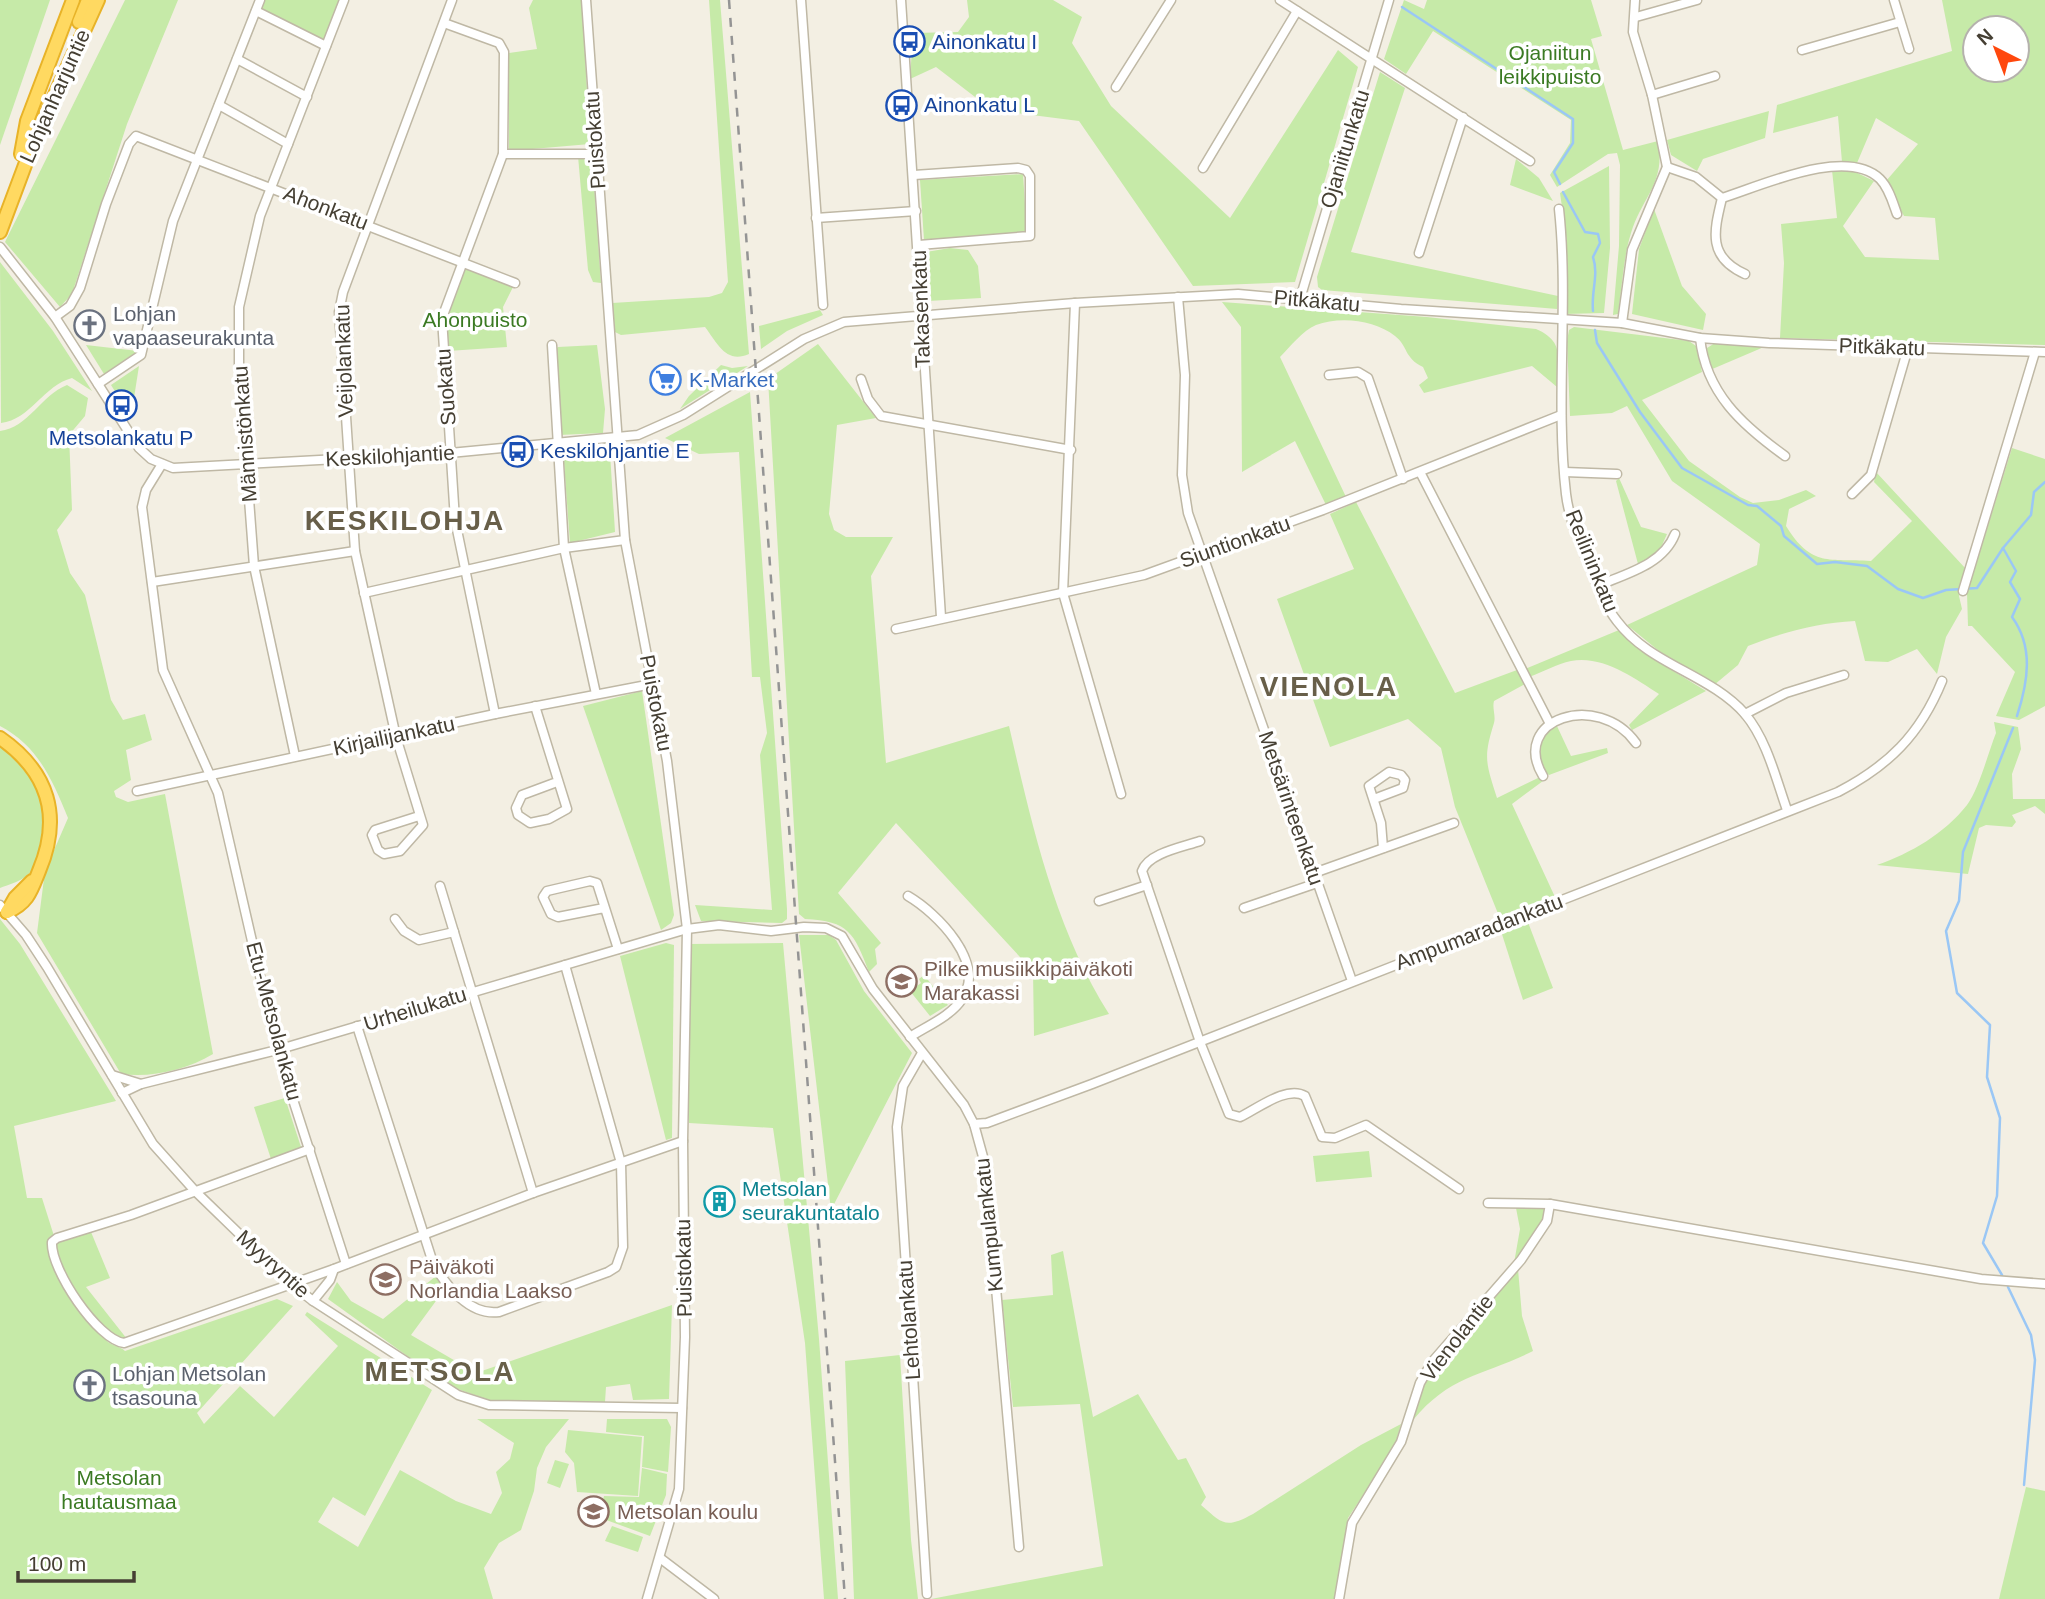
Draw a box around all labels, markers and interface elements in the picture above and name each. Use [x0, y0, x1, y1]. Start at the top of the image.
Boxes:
north arrow [1961, 14, 2031, 84]
text: N [1973, 24, 1997, 49]
bus stop icon: Ainonkatu I [892, 25, 926, 59]
street label: Lohjanharjuntie [15, 26, 94, 166]
place label: Ainonkatu I [932, 30, 1037, 53]
park label: Ojaniitun leikkipuisto [1499, 41, 1601, 88]
street label: Ojaniitunkatu [1316, 87, 1373, 211]
bus stop icon: Ainonkatu L [884, 88, 918, 122]
street label: Puistokatu [580, 90, 609, 190]
place label: Ainonkatu L [924, 93, 1035, 116]
street label: Ahonkatu [281, 181, 372, 234]
street label: Takasenkatu [907, 250, 934, 368]
street label: Pitkäkatu [1273, 285, 1361, 316]
place label: Lohjan vapaaseurakunta [113, 302, 274, 349]
street label: Veijolankatu [330, 304, 357, 418]
park label: Ahonpuisto [422, 308, 528, 331]
church icon: Lohjan vapaaseurakunta [73, 309, 107, 343]
street label: Pitkäkatu [1838, 333, 1926, 360]
street label: Suokatu [431, 348, 460, 426]
supermarket icon: K-Market [649, 363, 683, 397]
street label: Männistönkatu [228, 365, 261, 503]
place label: K-Market [689, 368, 774, 391]
bus stop icon: Metsolankatu P [104, 389, 138, 423]
place label: Metsolankatu P [49, 426, 193, 449]
bus stop icon: Keskilohjantie E [500, 434, 534, 468]
place label: Keskilohjantie E [540, 439, 689, 462]
street label: Keskilohjantie [325, 441, 455, 470]
district label: KESKILOHJA [305, 505, 505, 536]
street label: Reilininkatu [1561, 506, 1623, 615]
street label: Siuntionkatu [1177, 511, 1293, 572]
street label: Puistokatu [636, 653, 677, 753]
district label: VIENOLA [1260, 671, 1398, 702]
street label: Kirjailijankatu [331, 711, 457, 760]
street label: Metsärinteenkatu [1254, 728, 1329, 888]
street label: Ampumaradankatu [1392, 889, 1566, 974]
street label: Etu-Metsolankatu [242, 939, 307, 1103]
place label: Pilke musiikkipäiväkoti Marakassi [924, 957, 1133, 1004]
school or university icon: Pilke musiikkipäiväkoti Marakassi [884, 964, 918, 998]
street label: Urheilukatu [361, 982, 469, 1035]
street label: Kumpulankatu [970, 1157, 1007, 1293]
place label: Metsolan seurakuntatalo [742, 1177, 880, 1224]
building icon: Metsolan seurakuntatalo [702, 1184, 736, 1218]
street label: Puistokatu [671, 1219, 696, 1317]
street label: Myyryntie [232, 1225, 314, 1302]
place label: Päiväkoti Norlandia Laakso [409, 1255, 572, 1302]
street label: Lehtolankatu [893, 1259, 924, 1381]
school or university icon: Päiväkoti Norlandia Laakso [369, 1262, 403, 1296]
street label: Vienolantie [1416, 1290, 1498, 1386]
district label: METSOLA [365, 1356, 515, 1387]
place label: Lohjan Metsolan tsasouna [112, 1362, 266, 1409]
church icon: Lohjan Metsolan tsasouna [72, 1369, 106, 1403]
park label: Metsolan hautausmaa [61, 1466, 177, 1513]
school or university icon: Metsolan koulu [577, 1495, 611, 1529]
place label: Metsolan koulu [617, 1500, 758, 1523]
scale bar [18, 1540, 133, 1584]
text: 100 m [28, 1552, 86, 1575]

